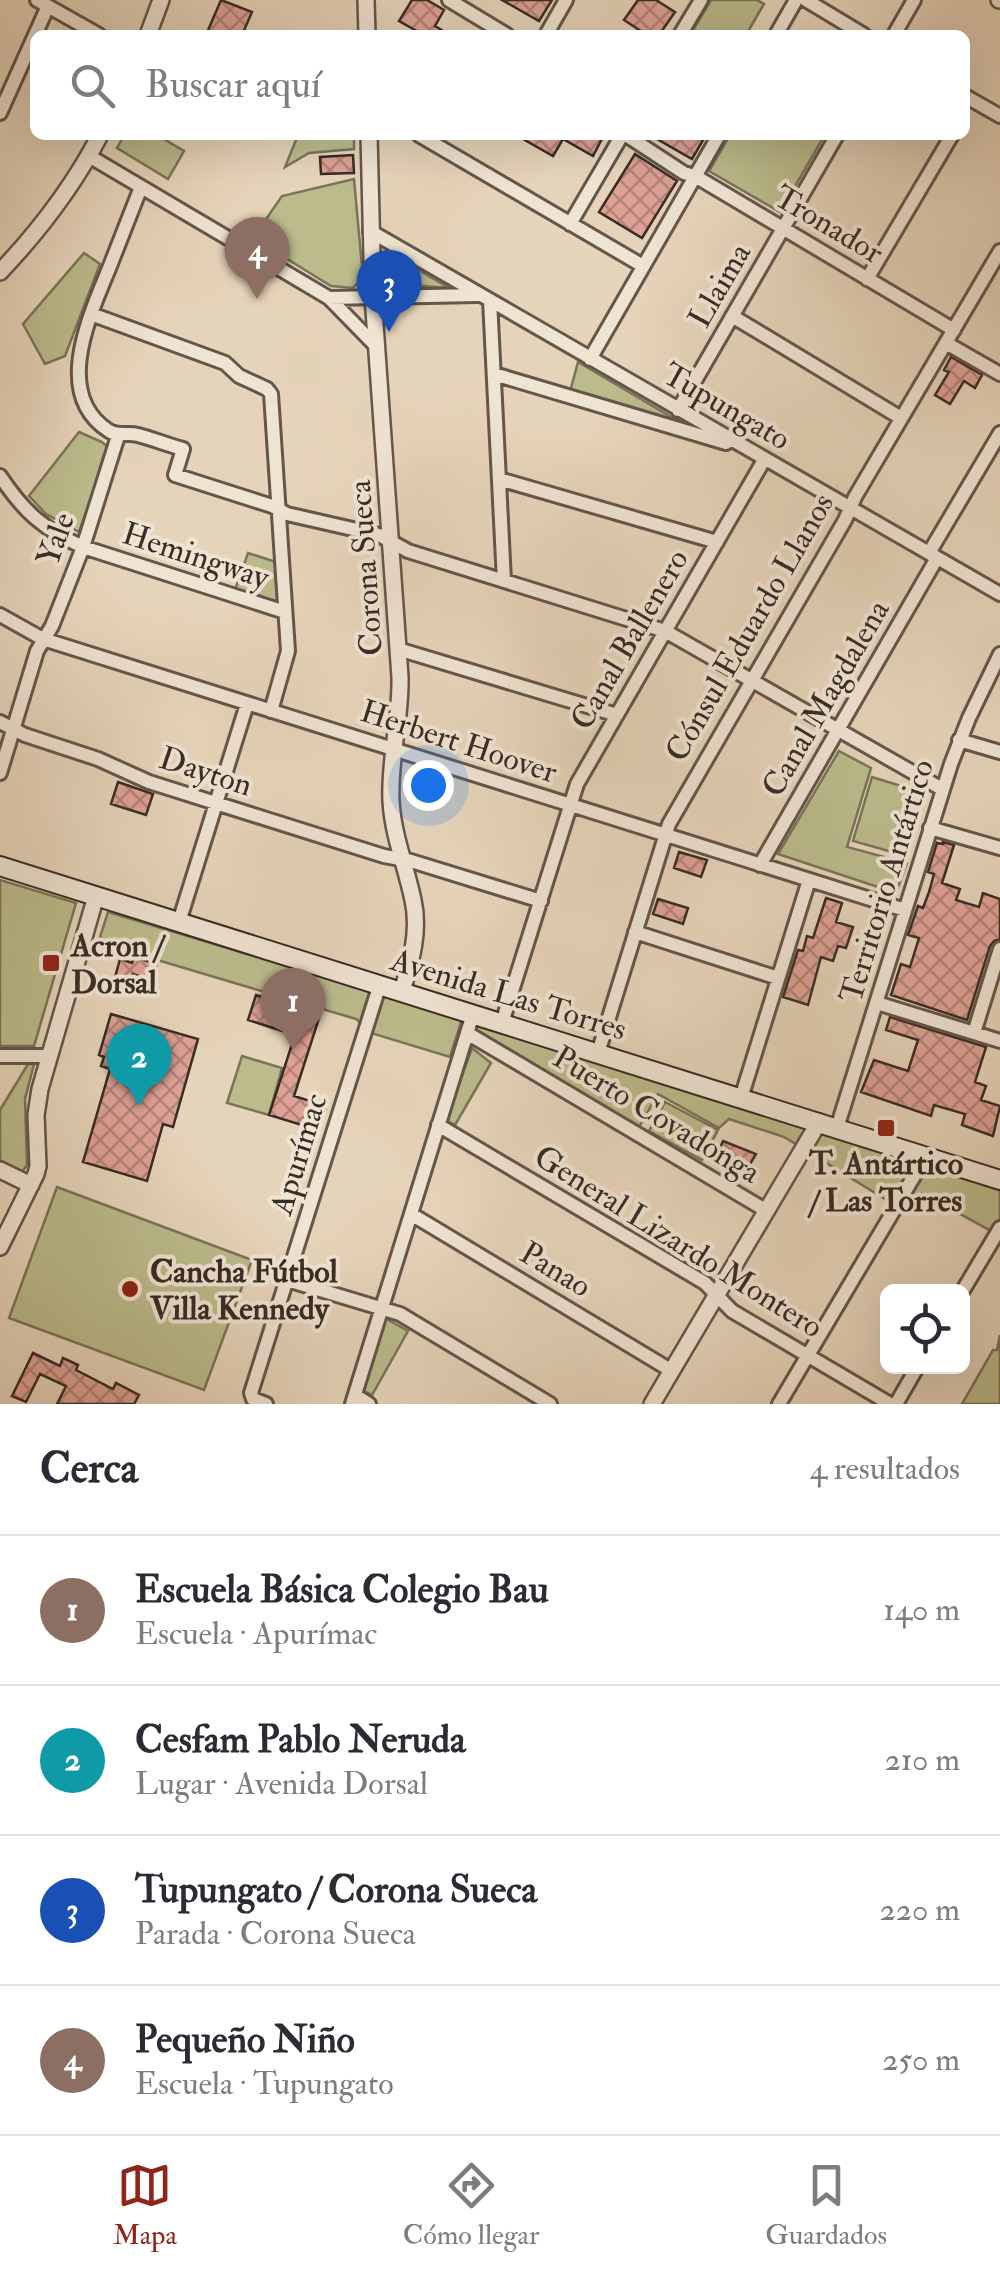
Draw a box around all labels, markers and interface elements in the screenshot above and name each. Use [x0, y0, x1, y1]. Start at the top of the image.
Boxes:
search box [30, 30, 970, 140]
icon: search [65, 58, 120, 113]
text: Buscar aquí [145, 61, 321, 109]
street label: Tronador [767, 177, 890, 273]
pin: 4 [224, 216, 290, 299]
street label: Llaima [680, 235, 760, 335]
pin: 3 [356, 250, 422, 332]
street label: Tupungato [656, 354, 797, 459]
street label: Corona Sueca [340, 478, 392, 657]
street label: Cónsul Eduardo Llanos [657, 486, 843, 769]
street label: Yale [28, 507, 84, 571]
street label: Hemingway [118, 514, 275, 599]
street label: Canal Ballenero [562, 542, 698, 737]
street label: Canal Magdalena [753, 592, 899, 804]
street label: Herbert Hoover [355, 691, 562, 793]
street label: Dayton [154, 738, 257, 806]
street label: Territorio Antártico [831, 755, 943, 1008]
your location [403, 760, 454, 811]
place label: Acron / Dorsal [69, 926, 167, 1003]
street label: Avenida Las Torres [385, 940, 631, 1050]
marker: Acron / Dorsal [40, 952, 62, 974]
pin: 1 [260, 968, 326, 1050]
pin: 2 [106, 1024, 172, 1106]
street label: Puerto Covadonga [545, 1037, 768, 1193]
street label: Apurímac [261, 1089, 336, 1221]
marker: T. Antártico / Las Torres [875, 1117, 897, 1139]
street label: General Lizardo Montero [527, 1137, 830, 1347]
place label: T. Antártico / Las Torres [807, 1144, 963, 1221]
street label: Panao [513, 1233, 598, 1307]
place label: Cancha Fútbol Villa Kennedy [149, 1252, 339, 1329]
marker: Cancha Fútbol Villa Kennedy [119, 1278, 141, 1300]
map controls [880, 1284, 970, 1374]
button: locate [880, 1284, 970, 1374]
text: Cerca [40, 1443, 138, 1495]
text: 4 resultados [810, 1449, 960, 1489]
text: Escuela Básica Colegio Bau [135, 1566, 549, 1614]
text: 1 [67, 1590, 78, 1630]
text: 140 m [883, 1590, 960, 1630]
text: Escuela · Apurímac [135, 1614, 377, 1654]
text: Cesfam Pablo Neruda [135, 1716, 466, 1764]
text: 2 [64, 1740, 81, 1780]
text: 210 m [885, 1740, 960, 1780]
text: Lugar · Avenida Dorsal [135, 1764, 428, 1804]
text: Tupungato / Corona Sueca [135, 1866, 537, 1914]
text: 3 [66, 1890, 79, 1930]
text: 220 m [880, 1890, 960, 1930]
text: Parada · Corona Sueca [135, 1914, 416, 1954]
text: Pequeño Niño [135, 2016, 355, 2064]
text: 4 [64, 2040, 81, 2080]
text: 250 m [882, 2040, 960, 2080]
text: Escuela · Tupungato [135, 2064, 394, 2104]
tab: Mapa [113, 2158, 177, 2253]
tab: Cómo llegar [403, 2158, 539, 2253]
tab: Guardados [765, 2158, 887, 2253]

